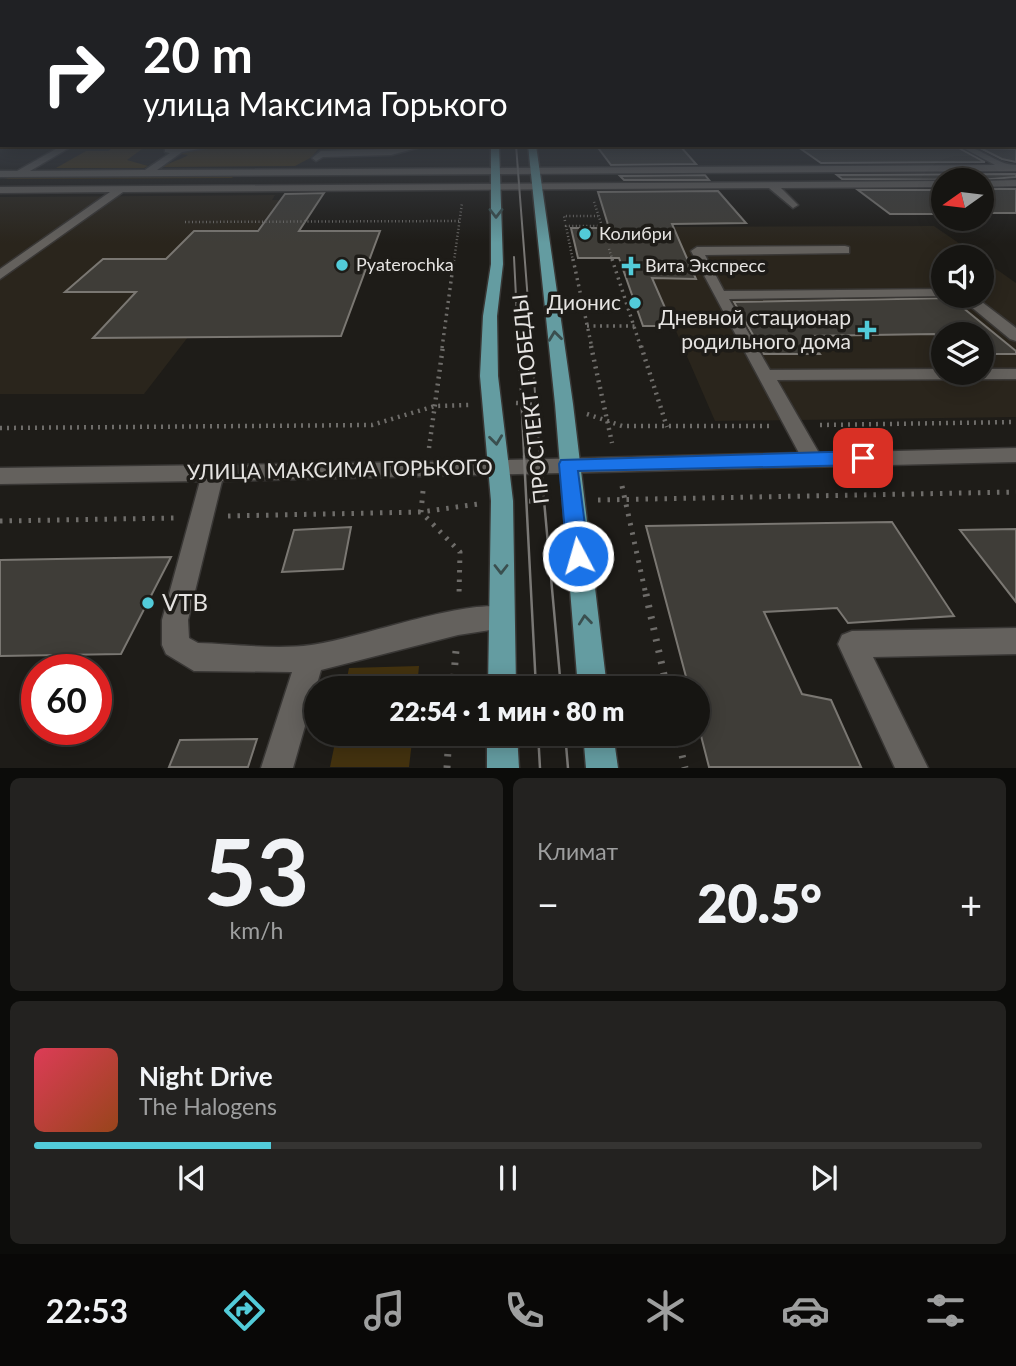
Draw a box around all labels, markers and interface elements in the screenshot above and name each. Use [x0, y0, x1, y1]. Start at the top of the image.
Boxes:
text: 20 m [143, 25, 253, 83]
icon: right [28, 28, 119, 119]
text: улица Максима Горького [143, 84, 508, 123]
north arrow [931, 168, 994, 231]
map controls [931, 168, 994, 385]
one-way arrow [488, 209, 504, 219]
place label: Колибри [599, 222, 672, 244]
marker: Колибри [577, 226, 593, 242]
button: sound [931, 245, 994, 308]
place label: Pyaterochka [356, 253, 454, 275]
place label: Вита Экспресс [645, 254, 766, 276]
marker: Pyaterochka [334, 257, 350, 273]
marker: Вита Экспресс [623, 258, 639, 274]
place label: Дионис [547, 289, 621, 314]
street label: ПРОСПЕКТ ПОБЕДЫ [506, 293, 553, 505]
marker: Дионис [627, 295, 643, 311]
place label: Дневной стационар родильного дома [658, 304, 851, 353]
marker: Дневной стационар родильного дома [857, 320, 877, 340]
button: layers [931, 322, 994, 385]
one-way arrow [548, 330, 563, 342]
pin [833, 428, 893, 488]
one-way arrow [488, 434, 503, 446]
icon: arrive [844, 439, 882, 477]
street label: УЛИЦА МАКСИМА ГОРЬКОГО [187, 453, 493, 484]
position arrow [541, 519, 615, 593]
one-way arrow [493, 565, 509, 575]
place label: VTB [162, 587, 208, 616]
marker: VTB [140, 595, 156, 611]
one-way arrow [578, 614, 593, 625]
speed limit sign: 60 [21, 654, 112, 745]
text: 22:54 · 1 мин · 80 m [390, 695, 624, 727]
text: 53 [204, 816, 309, 925]
text: Климат [537, 837, 618, 865]
text: 20.5° [697, 872, 822, 934]
text: − [537, 881, 559, 927]
text: + [960, 881, 982, 927]
text: km/h [230, 916, 283, 944]
text: Night Drive [139, 1060, 273, 1092]
text: The Halogens [139, 1092, 277, 1120]
icon: previous [173, 1159, 211, 1197]
icon: pause [489, 1159, 527, 1197]
icon: next [805, 1159, 843, 1197]
icon: directions [220, 1286, 269, 1335]
icon: music [360, 1286, 409, 1335]
icon: phone [500, 1286, 549, 1335]
icon: climate [641, 1286, 690, 1335]
icon: car [781, 1286, 830, 1335]
icon: filters [921, 1286, 970, 1335]
text: 22:53 [46, 1291, 128, 1330]

